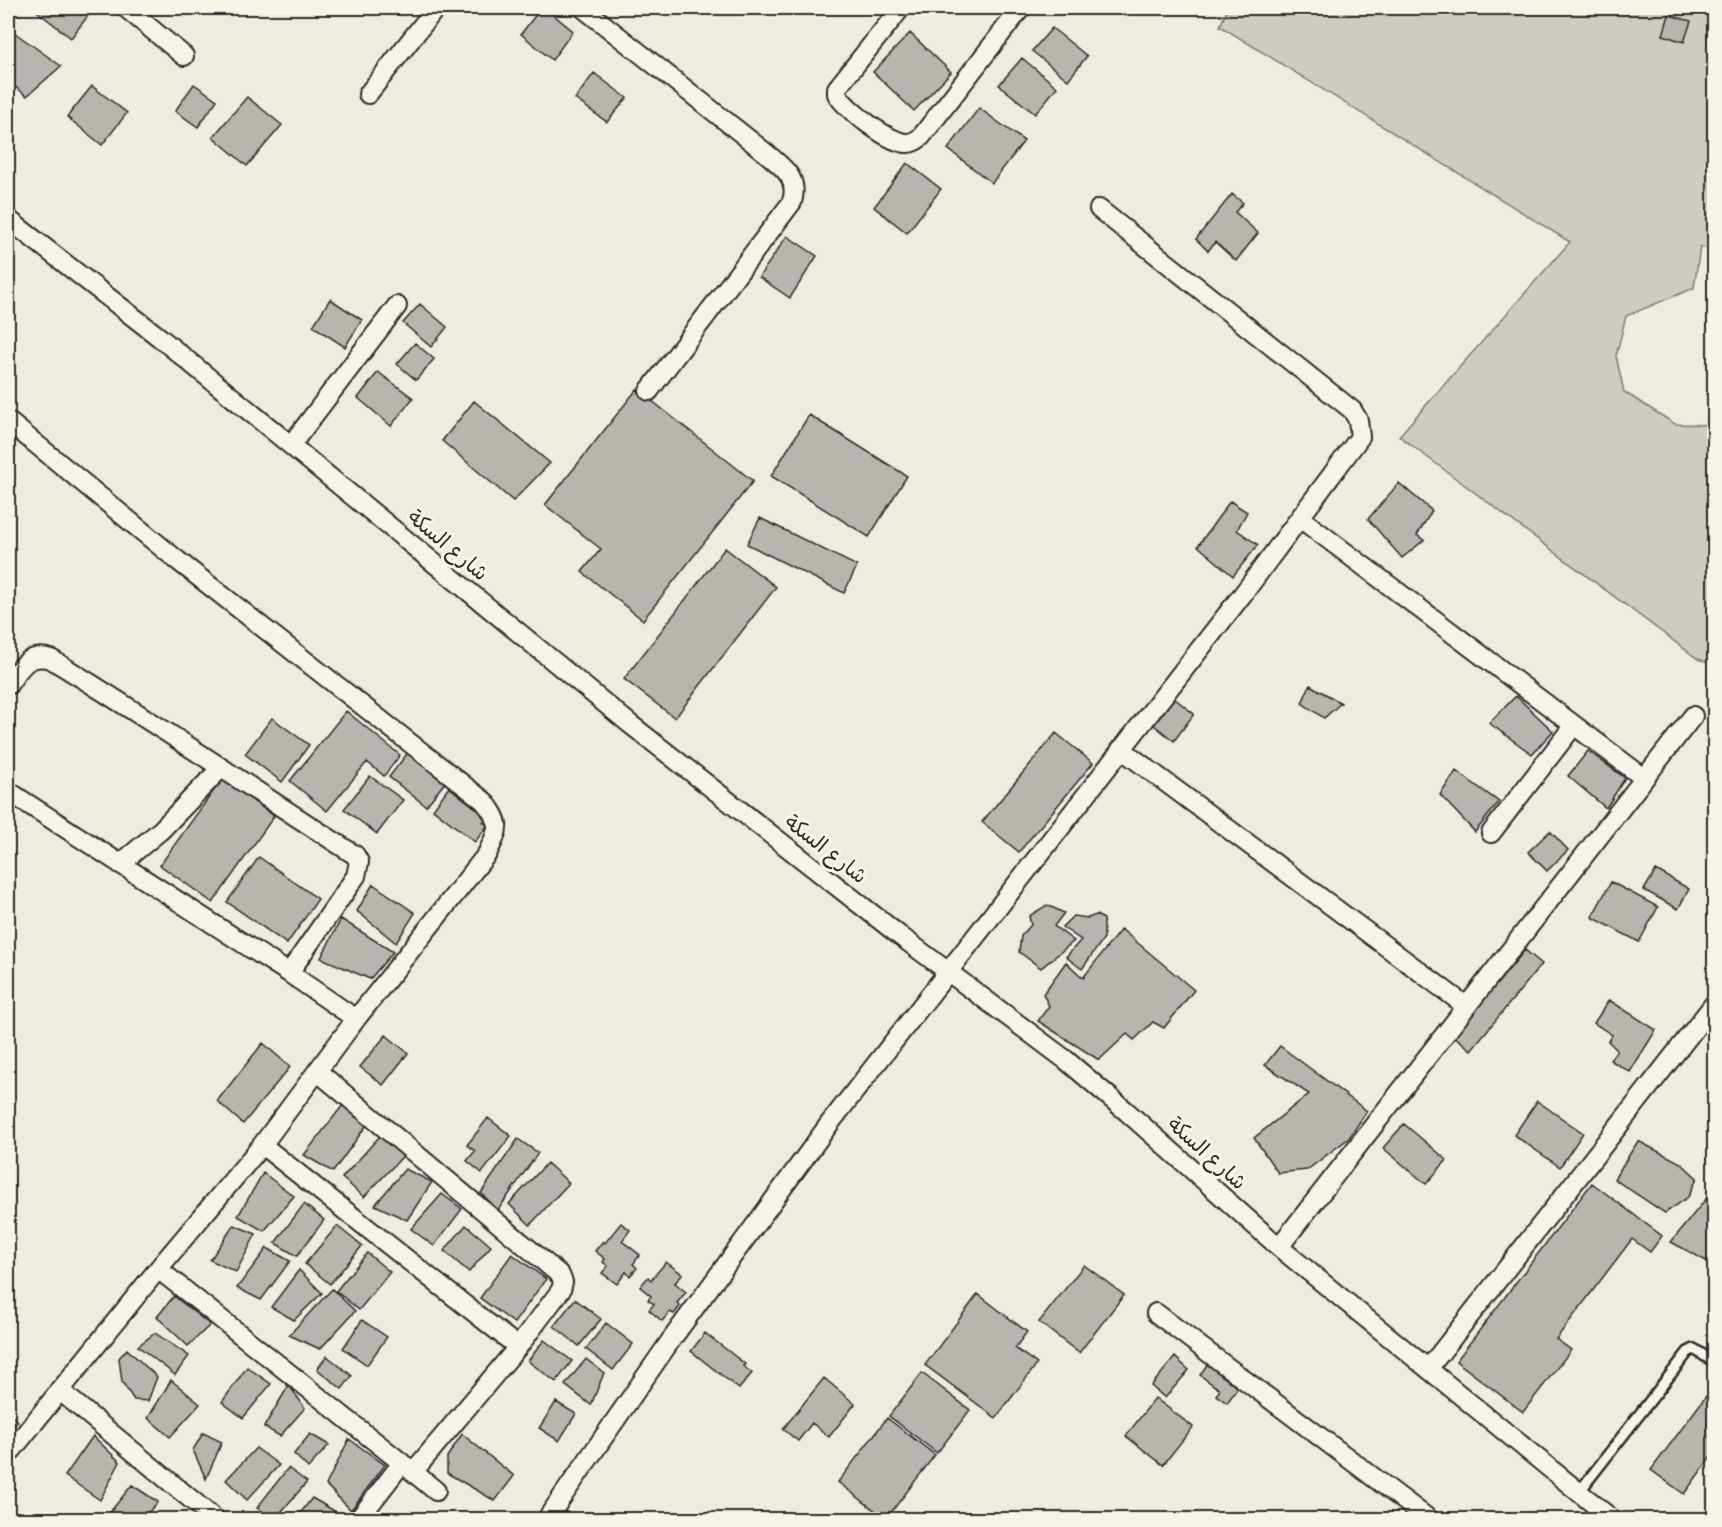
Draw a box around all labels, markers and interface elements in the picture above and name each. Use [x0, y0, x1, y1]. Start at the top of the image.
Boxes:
street label: شارع السكة [399, 505, 493, 590]
street label: شارع السكة [777, 810, 872, 893]
street label: شارع السكة [1159, 1112, 1251, 1199]

